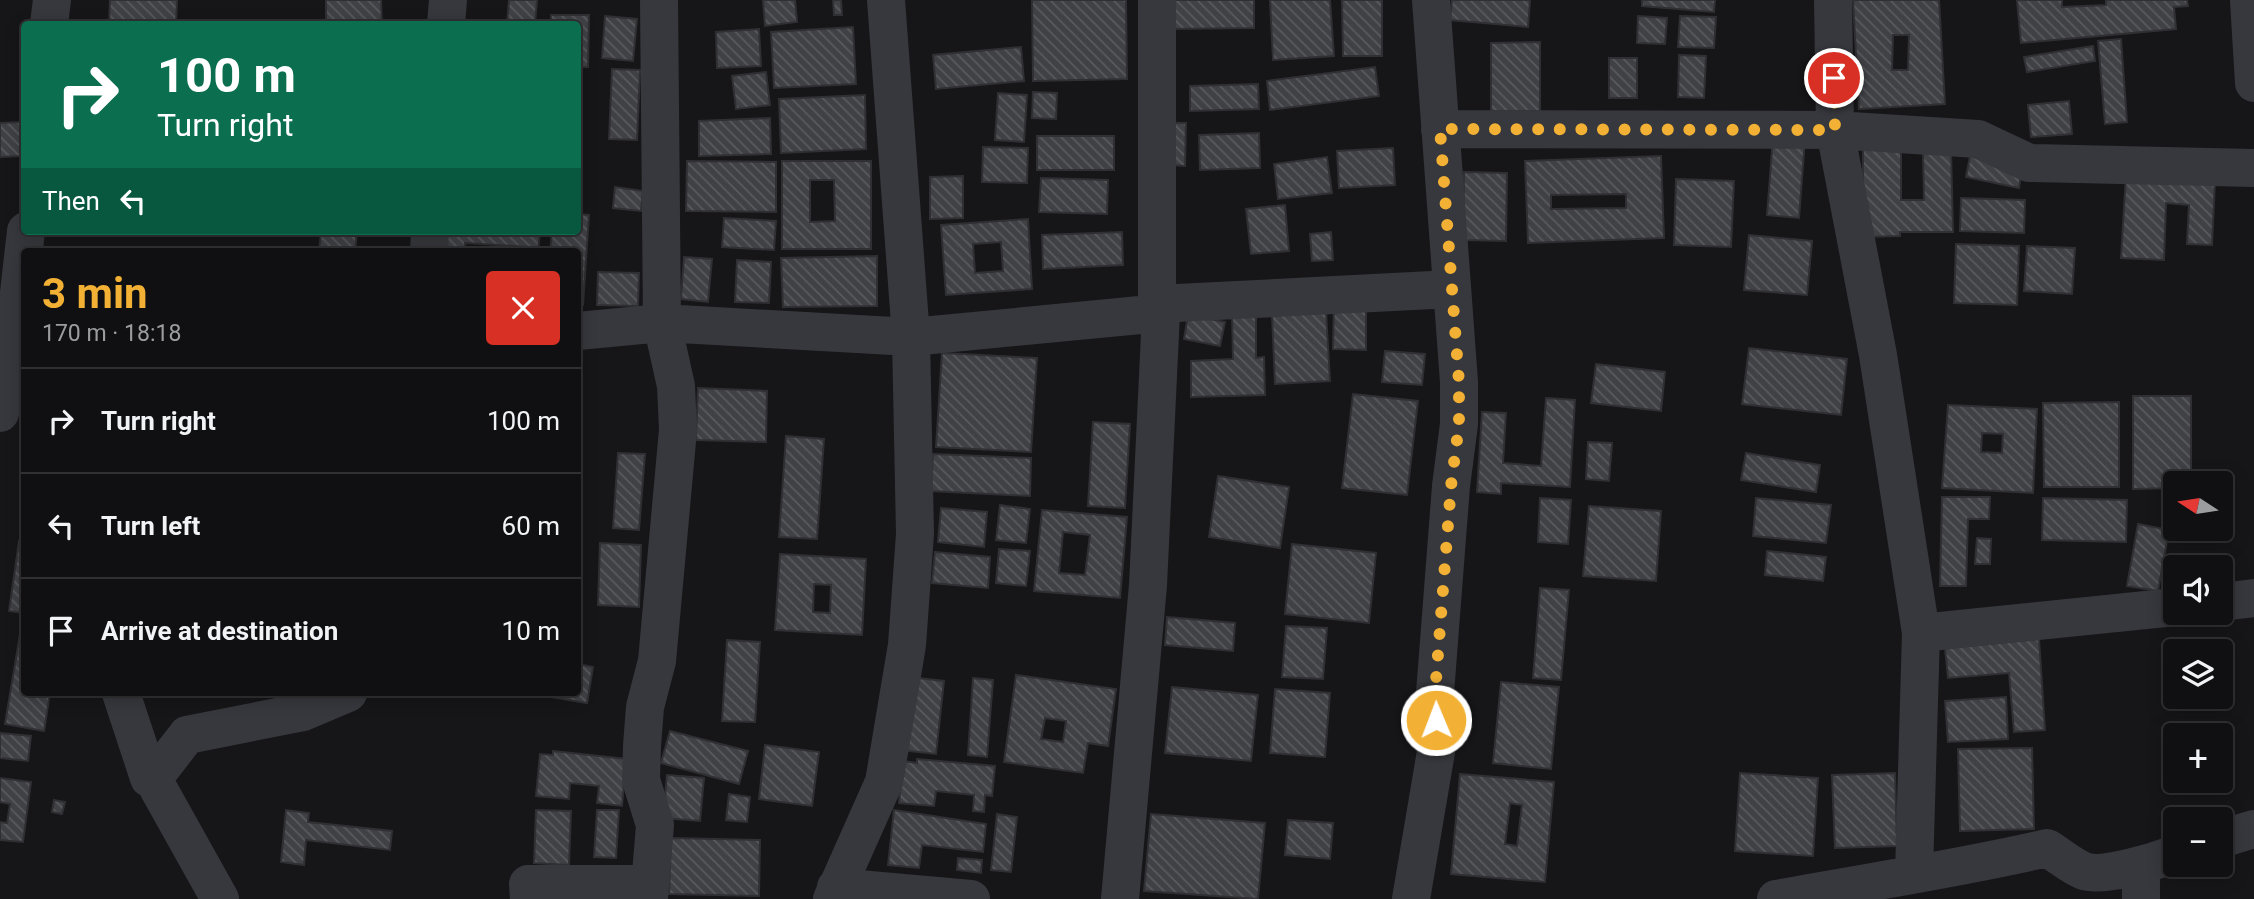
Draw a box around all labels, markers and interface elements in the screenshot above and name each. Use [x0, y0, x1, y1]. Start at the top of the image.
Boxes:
text: 100 m [157, 47, 296, 104]
pin [1804, 48, 1864, 108]
icon: right [42, 49, 133, 140]
icon: arrive [1815, 59, 1853, 97]
text: Turn right [157, 106, 293, 144]
icon: left [114, 182, 152, 220]
text: Then [42, 186, 100, 216]
text: 3 min [42, 269, 148, 318]
button: close [486, 271, 560, 345]
text: 170 m · 18:18 [42, 320, 181, 347]
icon: right [42, 402, 80, 440]
text: Turn right [101, 406, 216, 436]
text: 100 m [487, 406, 560, 436]
north arrow [2163, 471, 2233, 541]
map controls [2163, 471, 2233, 877]
icon: left [42, 507, 80, 545]
text: Turn left [101, 511, 200, 541]
text: 60 m [502, 511, 560, 541]
button: sound [2163, 555, 2233, 625]
icon: arrive [42, 612, 80, 650]
text: Arrive at destination [101, 616, 338, 646]
text: 10 m [502, 616, 560, 646]
button: layers [2163, 639, 2233, 709]
position arrow [1399, 683, 1473, 757]
button: + [2163, 723, 2233, 793]
button: − [2163, 807, 2233, 877]

